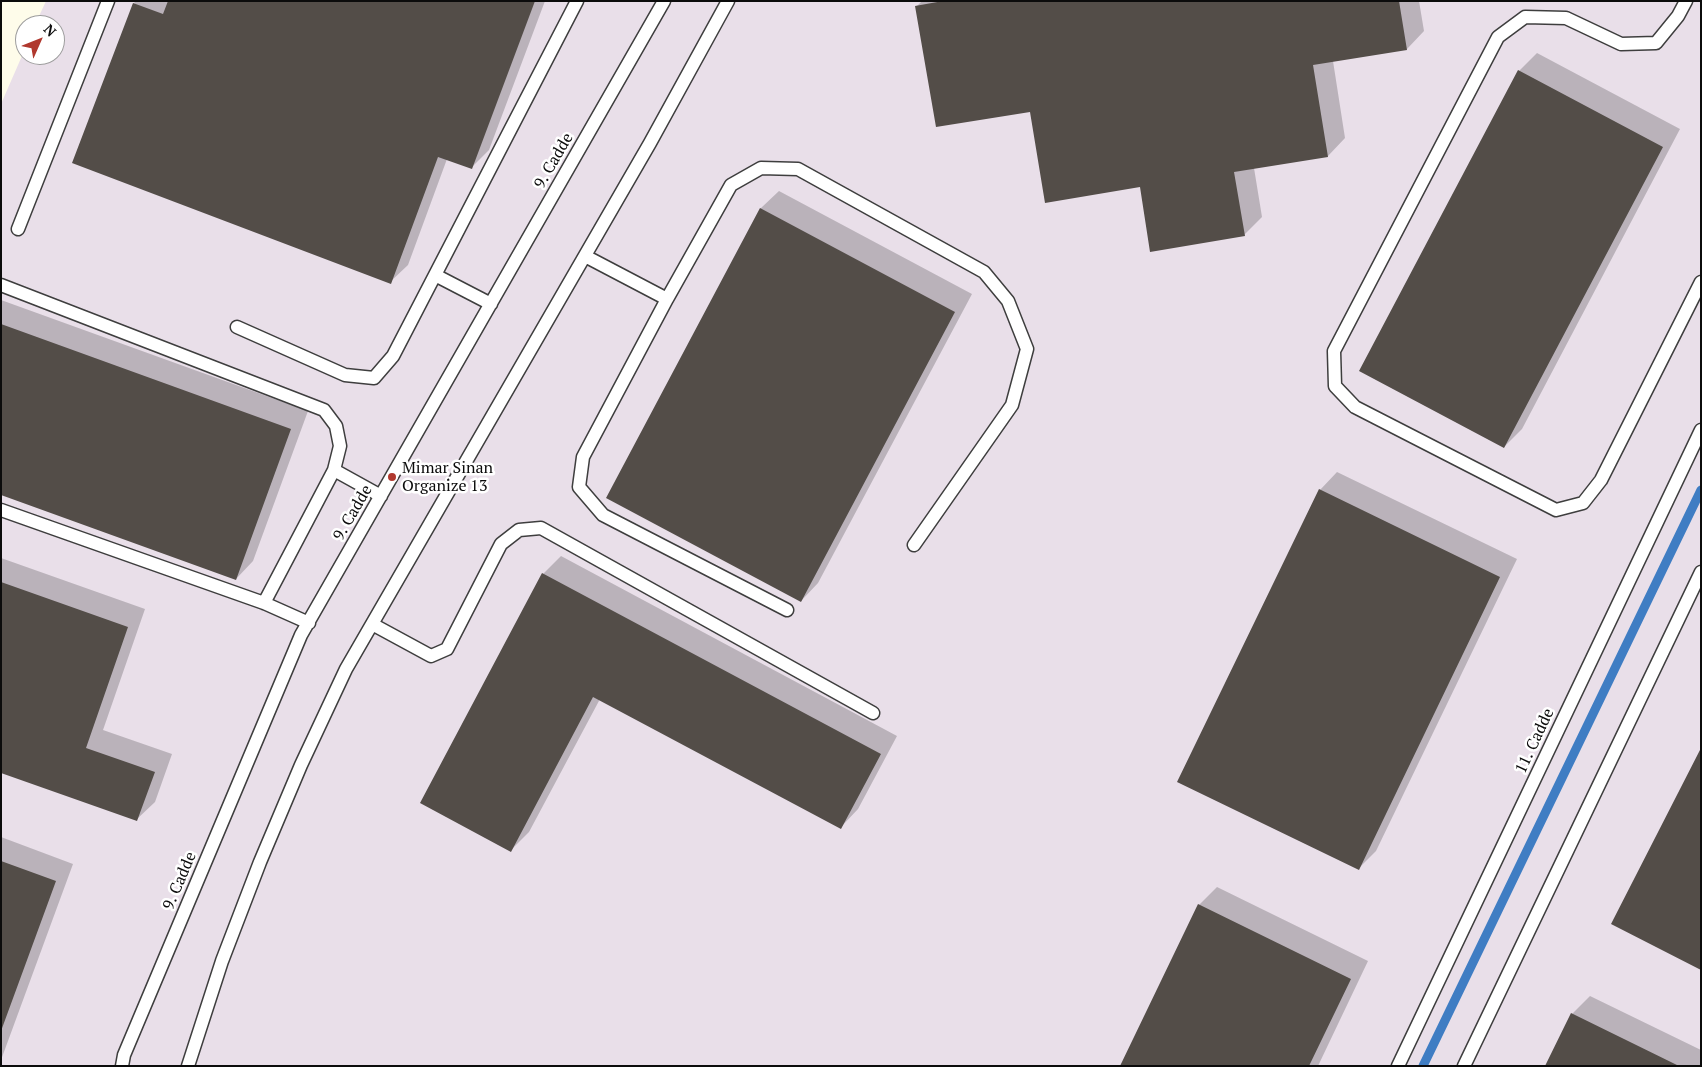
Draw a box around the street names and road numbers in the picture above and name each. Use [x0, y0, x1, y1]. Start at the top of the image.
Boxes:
street label: 9. Cadde [530, 130, 578, 192]
street label: 9. Cadde [329, 482, 377, 544]
street label: 11. Cadde [1512, 705, 1558, 777]
street label: 9. Cadde [159, 849, 201, 913]

